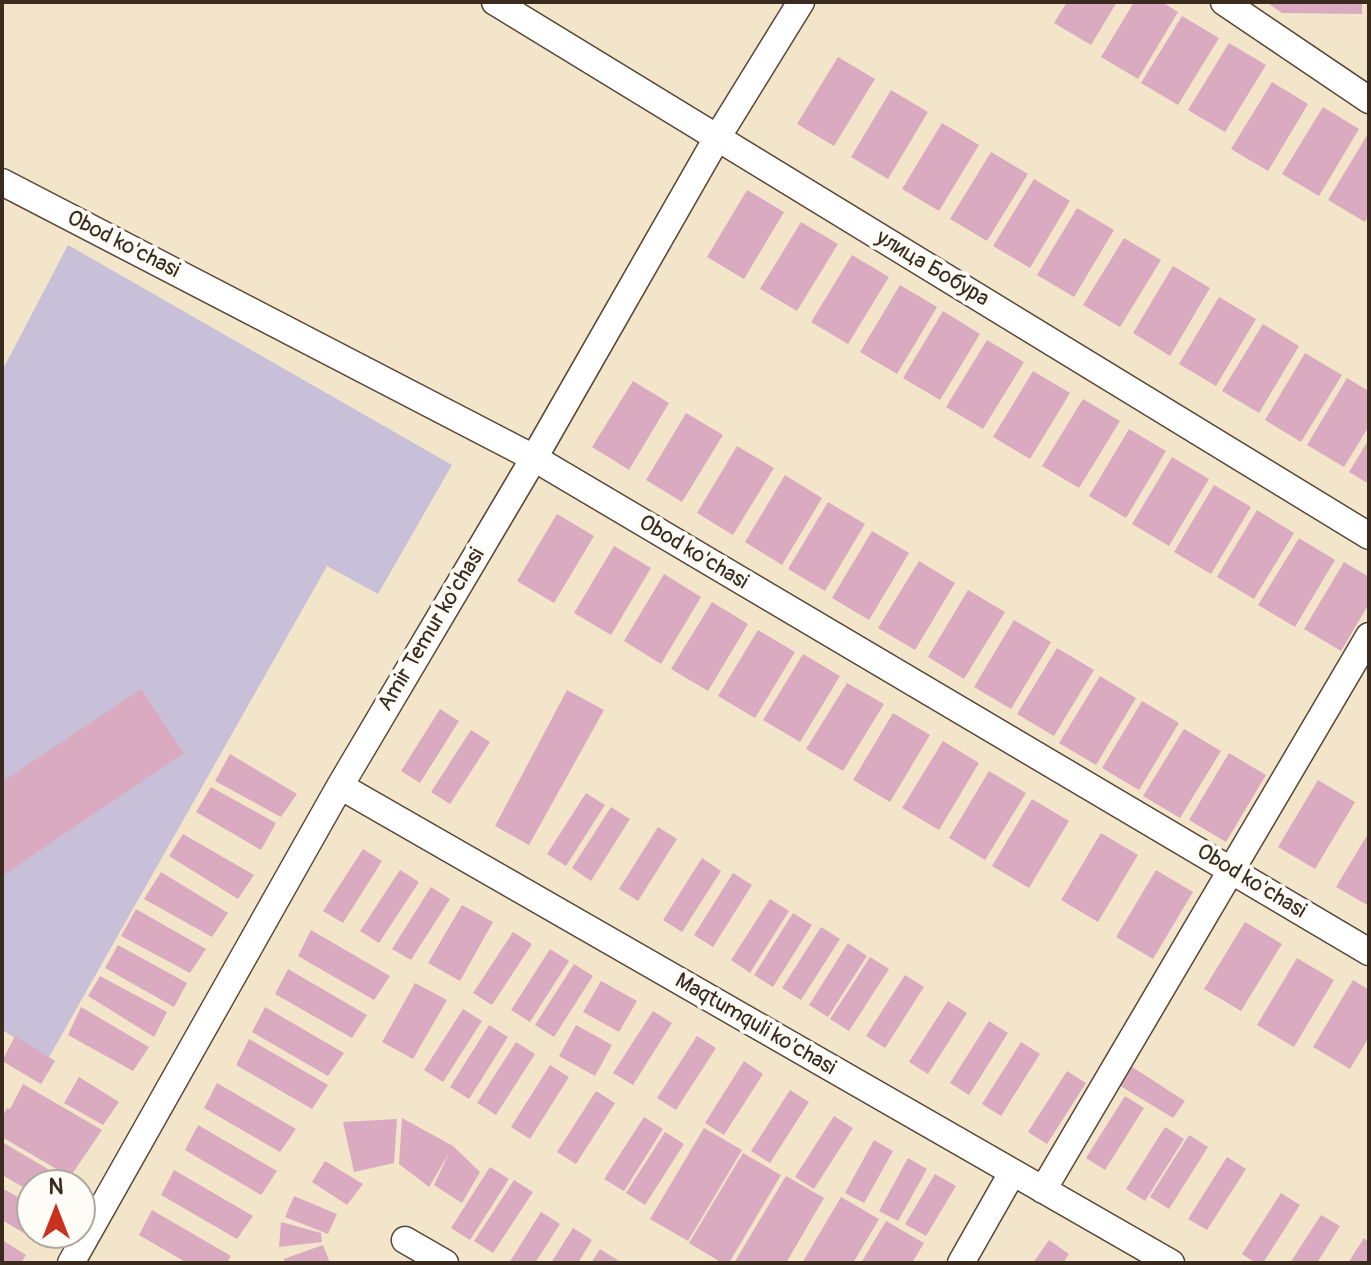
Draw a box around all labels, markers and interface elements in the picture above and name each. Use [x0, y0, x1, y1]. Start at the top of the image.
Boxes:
street label: Obod ko'chasi [62, 205, 184, 285]
street label: улица Бобура [871, 225, 993, 313]
street label: Obod ko'chasi [633, 510, 753, 596]
street label: Amir Temur ko'chasi [373, 544, 491, 716]
street label: Obod ko'chasi [1191, 839, 1311, 925]
street label: Maqtumquli ko'chasi [670, 968, 840, 1082]
north arrow [16, 1169, 96, 1249]
text: N [49, 1173, 63, 1201]

